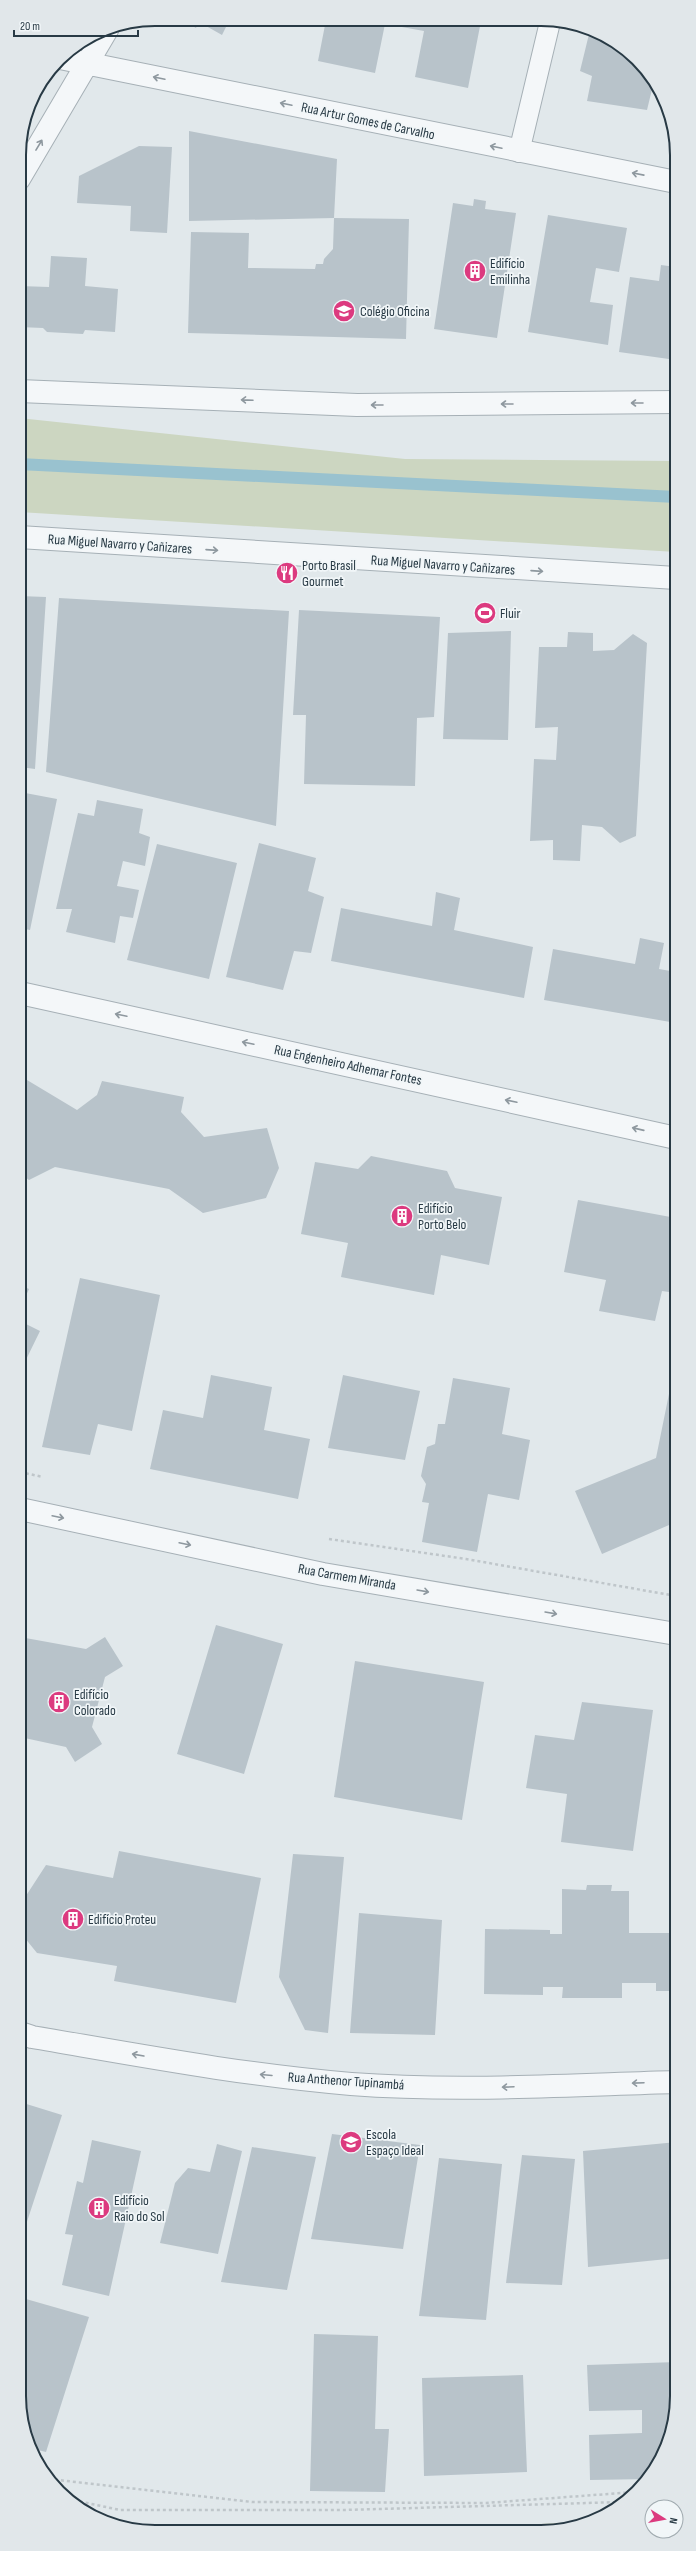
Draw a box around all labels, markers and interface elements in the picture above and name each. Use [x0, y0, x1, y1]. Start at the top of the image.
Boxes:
scale bar [14, 12, 138, 38]
text: 20 m [20, 19, 40, 34]
one-way arrow [153, 74, 166, 82]
street label: Rua Artur Gomes de Carvalho [300, 99, 437, 144]
one-way arrow [280, 100, 293, 108]
one-way arrow [36, 139, 44, 151]
one-way arrow [490, 143, 503, 151]
one-way arrow [631, 170, 644, 178]
place label: Edifício Emilinha [490, 255, 530, 288]
building icon: Edifício Emilinha [462, 258, 488, 284]
school or university icon: Colégio Oficina [331, 298, 357, 324]
place label: Colégio Oficina [360, 303, 430, 320]
one-way arrow [241, 397, 254, 404]
one-way arrow [631, 399, 644, 407]
one-way arrow [501, 400, 514, 408]
one-way arrow [371, 401, 384, 409]
street label: Rua Miguel Navarro y Cañizares [47, 530, 193, 558]
one-way arrow [205, 546, 218, 553]
street label: Rua Miguel Navarro y Cañizares [370, 551, 516, 579]
place label: Porto Brasil Gourmet [302, 557, 356, 590]
restaurant icon: Porto Brasil Gourmet [274, 560, 300, 586]
one-way arrow [530, 568, 543, 575]
sports icon: Fluir [472, 600, 498, 626]
place label: Fluir [500, 605, 520, 622]
one-way arrow [114, 1011, 127, 1019]
one-way arrow [241, 1039, 254, 1047]
street label: Rua Engenheiro Adhemar Fontes [273, 1041, 423, 1089]
one-way arrow [505, 1097, 518, 1105]
one-way arrow [632, 1125, 645, 1133]
place label: Edifício Porto Belo [418, 1200, 467, 1233]
building icon: Edifício Porto Belo [389, 1203, 415, 1229]
one-way arrow [51, 1514, 64, 1522]
one-way arrow [178, 1541, 191, 1549]
street label: Rua Carmem Miranda [297, 1560, 397, 1594]
one-way arrow [416, 1587, 429, 1595]
one-way arrow [544, 1609, 557, 1617]
place label: Edifício Colorado [74, 1686, 116, 1719]
building icon: Edifício Colorado [46, 1689, 72, 1715]
building icon: Edifício Proteu [60, 1906, 86, 1932]
place label: Edifício Proteu [88, 1911, 156, 1928]
one-way arrow [132, 2051, 145, 2059]
street label: Rua Anthenor Tupinambá [287, 2068, 405, 2094]
one-way arrow [260, 2072, 273, 2079]
one-way arrow [632, 2079, 645, 2087]
one-way arrow [502, 2083, 515, 2091]
place label: Escola Espaço Ideal [366, 2126, 424, 2159]
school or university icon: Escola Espaço Ideal [338, 2129, 364, 2155]
place label: Edifício Raio do Sol [114, 2192, 165, 2225]
building icon: Edifício Raio do Sol [86, 2195, 112, 2221]
north arrow [644, 2499, 684, 2539]
text: N [666, 2517, 680, 2525]

